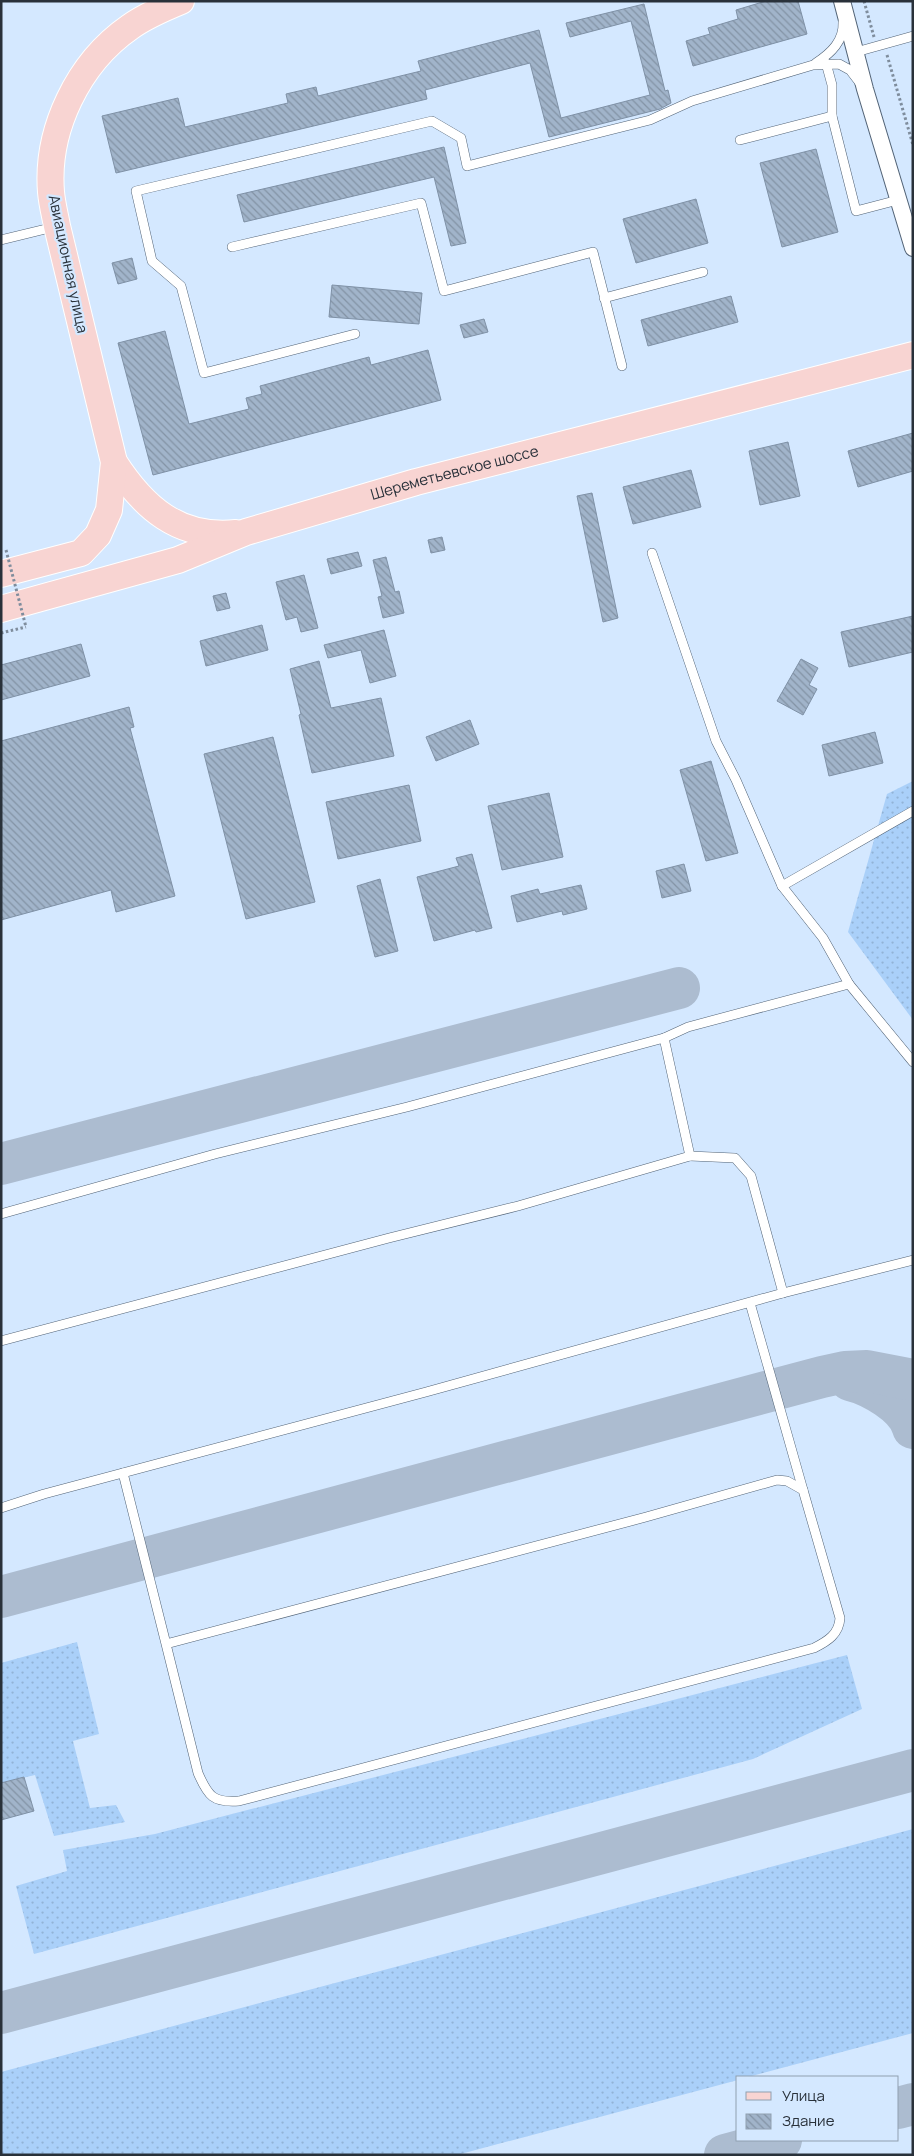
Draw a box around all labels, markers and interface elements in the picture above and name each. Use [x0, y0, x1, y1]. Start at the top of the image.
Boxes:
street label: Авиационная улица [44, 193, 93, 335]
street label: Шереметьевское шоссе [368, 440, 541, 505]
legend [736, 2076, 899, 2141]
text: Улица [782, 2085, 825, 2106]
text: Здание [782, 2110, 835, 2131]

